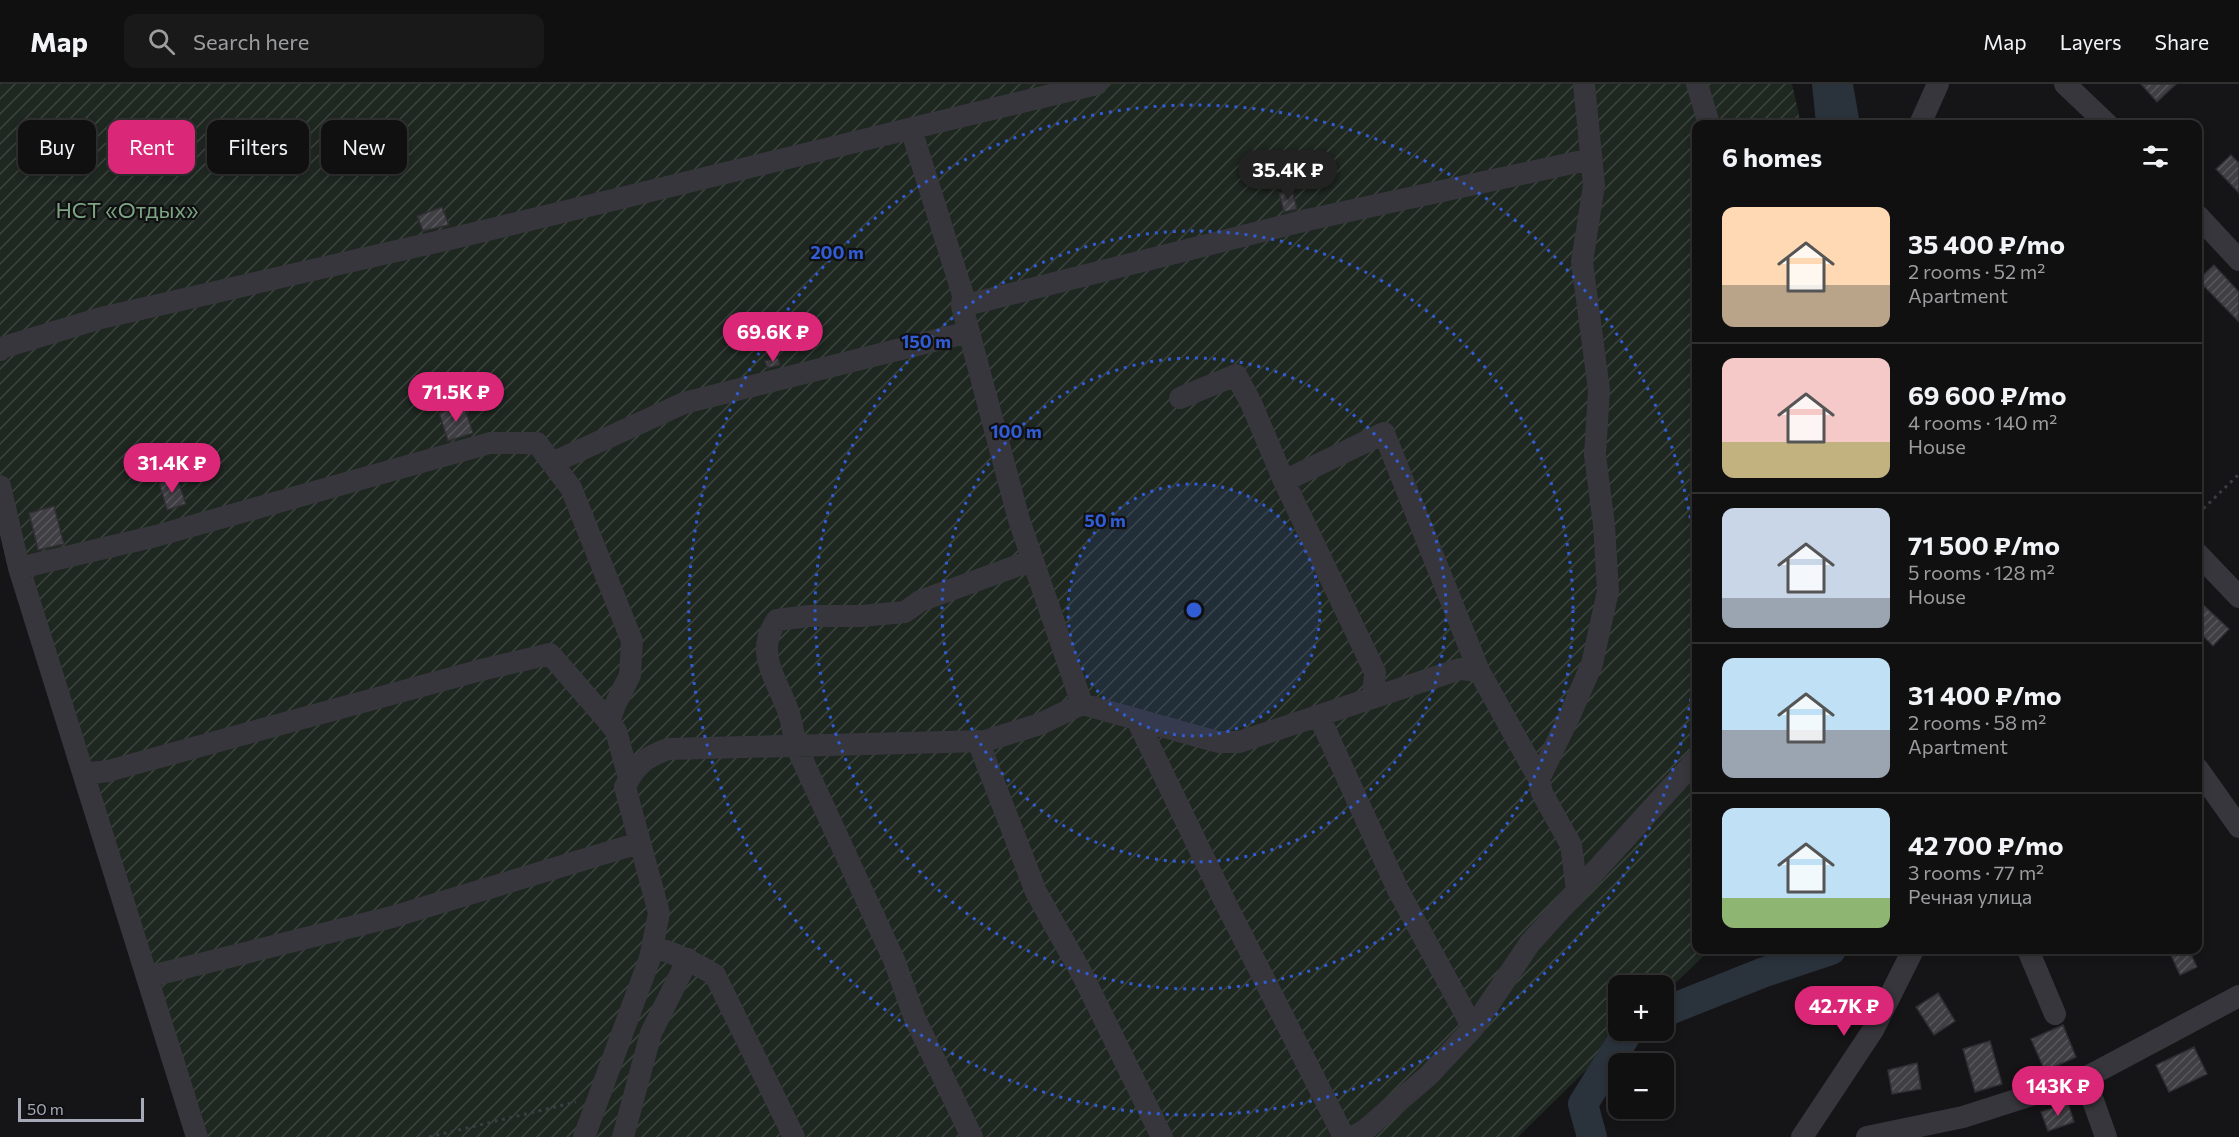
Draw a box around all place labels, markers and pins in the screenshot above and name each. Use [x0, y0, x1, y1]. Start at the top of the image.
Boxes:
pin: 35.4K ₽ [1233, 150, 1343, 201]
pin: 69.6K ₽ [718, 312, 828, 363]
pin: 71.5K ₽ [401, 372, 511, 423]
pin: 31.4K ₽ [117, 443, 227, 494]
centre of rings [1184, 600, 1204, 620]
pin: 42.7K ₽ [1789, 986, 1899, 1037]
pin: 143K ₽ [2009, 1066, 2107, 1117]

